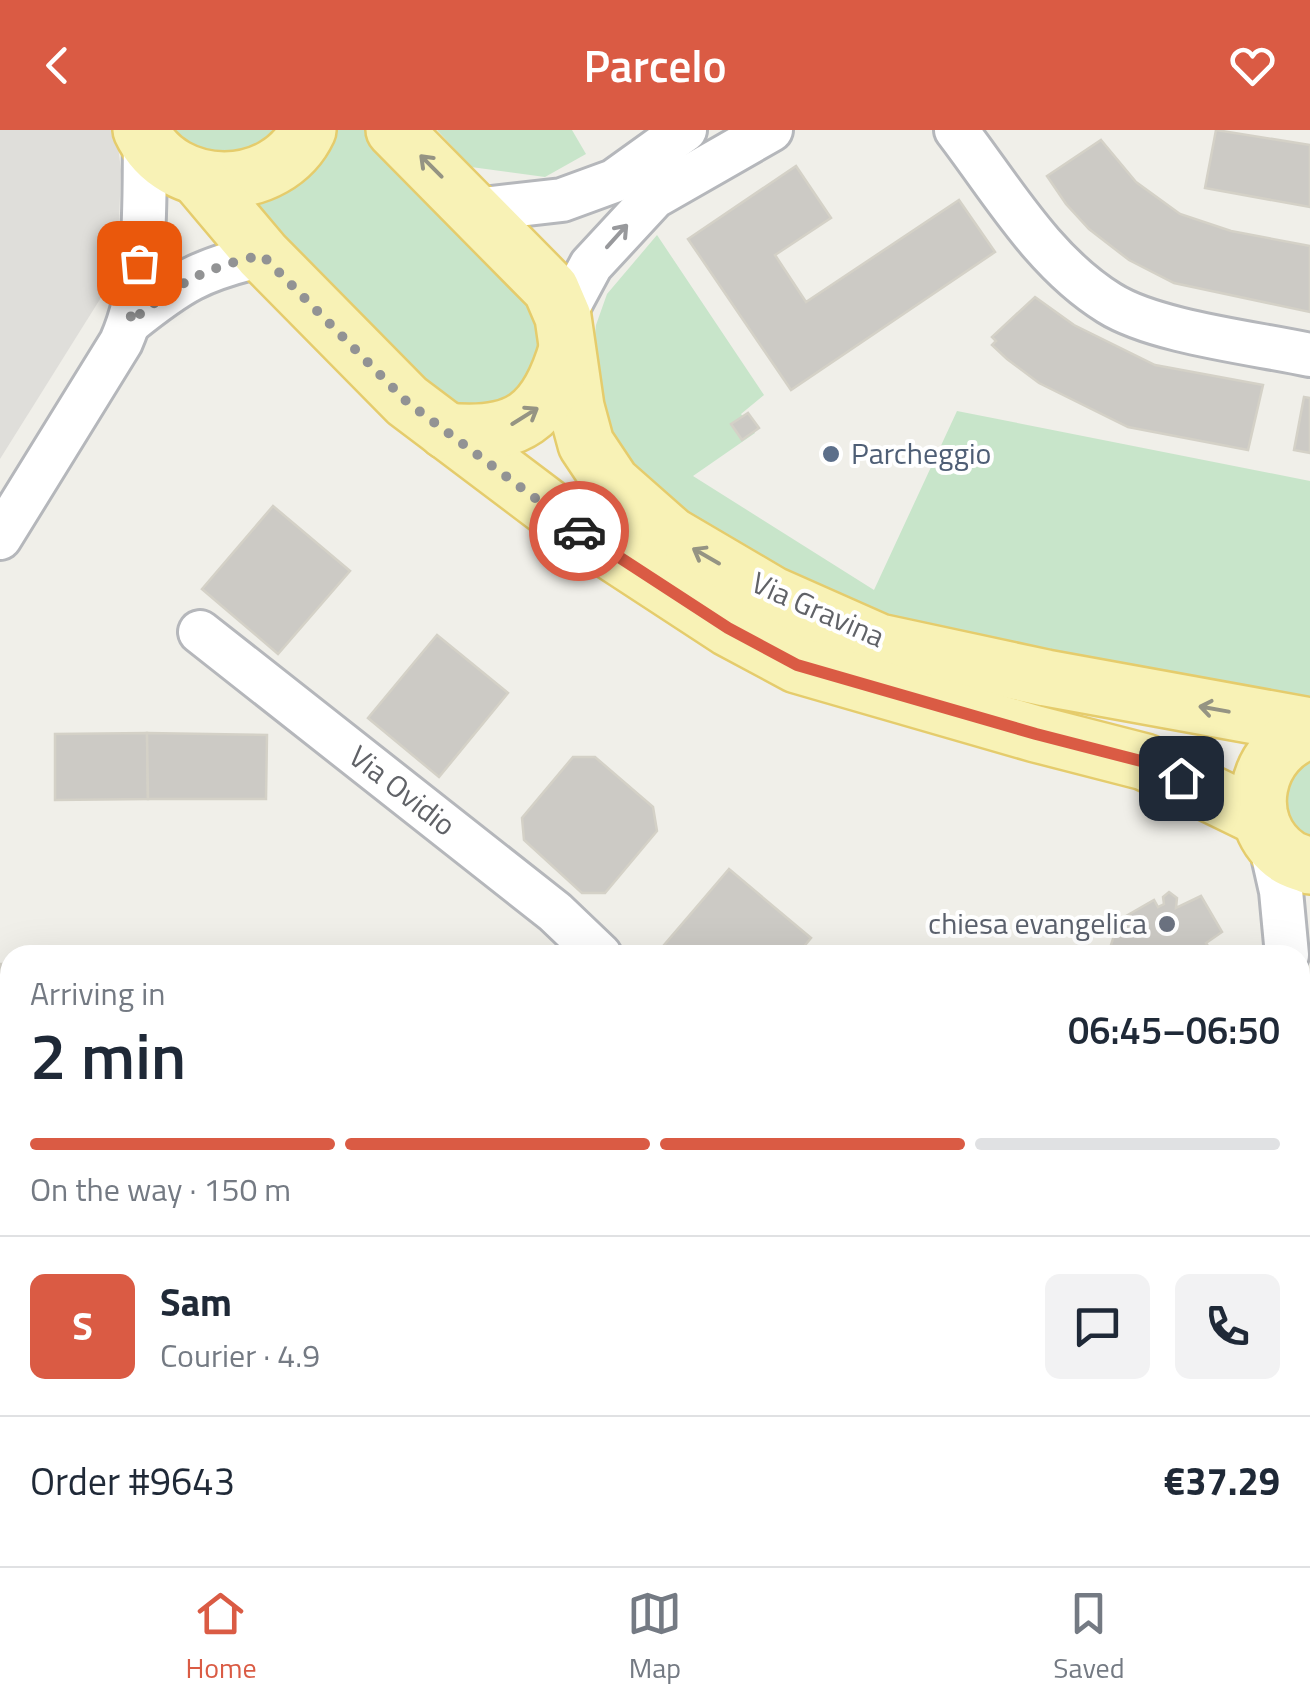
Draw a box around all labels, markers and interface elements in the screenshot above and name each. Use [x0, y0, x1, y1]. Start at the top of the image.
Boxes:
text: Parcelo [583, 31, 727, 99]
icon: back [30, 38, 85, 93]
icon: heart [1225, 38, 1280, 93]
one-way arrow [419, 155, 443, 179]
pin [97, 221, 182, 306]
one-way arrow [605, 224, 627, 250]
icon: bag [112, 236, 167, 291]
one-way arrow [510, 406, 539, 426]
place label: Parcheggio [851, 430, 991, 476]
marker: Parcheggio [820, 443, 842, 465]
courier [529, 481, 629, 581]
icon: car [552, 504, 607, 559]
one-way arrow [692, 546, 721, 566]
street label: Via Gravina [744, 559, 892, 659]
one-way arrow [1198, 699, 1231, 718]
street label: Via Ovidio [339, 734, 466, 847]
pin [1139, 736, 1224, 821]
icon: home [1154, 751, 1209, 806]
place label: chiesa evangelica [928, 900, 1147, 946]
marker: chiesa evangelica [1156, 913, 1178, 935]
text: Arriving in [30, 969, 166, 1017]
text: 06:45–06:50 [1068, 1001, 1280, 1059]
text: 2 min [30, 1005, 186, 1104]
text: On the way · 150 m [30, 1165, 291, 1213]
text: Sam [160, 1273, 232, 1331]
button: chat [1045, 1274, 1150, 1379]
button: phone [1175, 1274, 1280, 1379]
text: S [72, 1297, 93, 1355]
text: Courier · 4.9 [160, 1331, 320, 1379]
text: Order #9643 [30, 1452, 235, 1510]
text: €37.29 [1164, 1452, 1280, 1510]
tab: Home [185, 1586, 257, 1689]
tab: Map [627, 1586, 682, 1689]
tab: Saved [1053, 1586, 1125, 1689]

